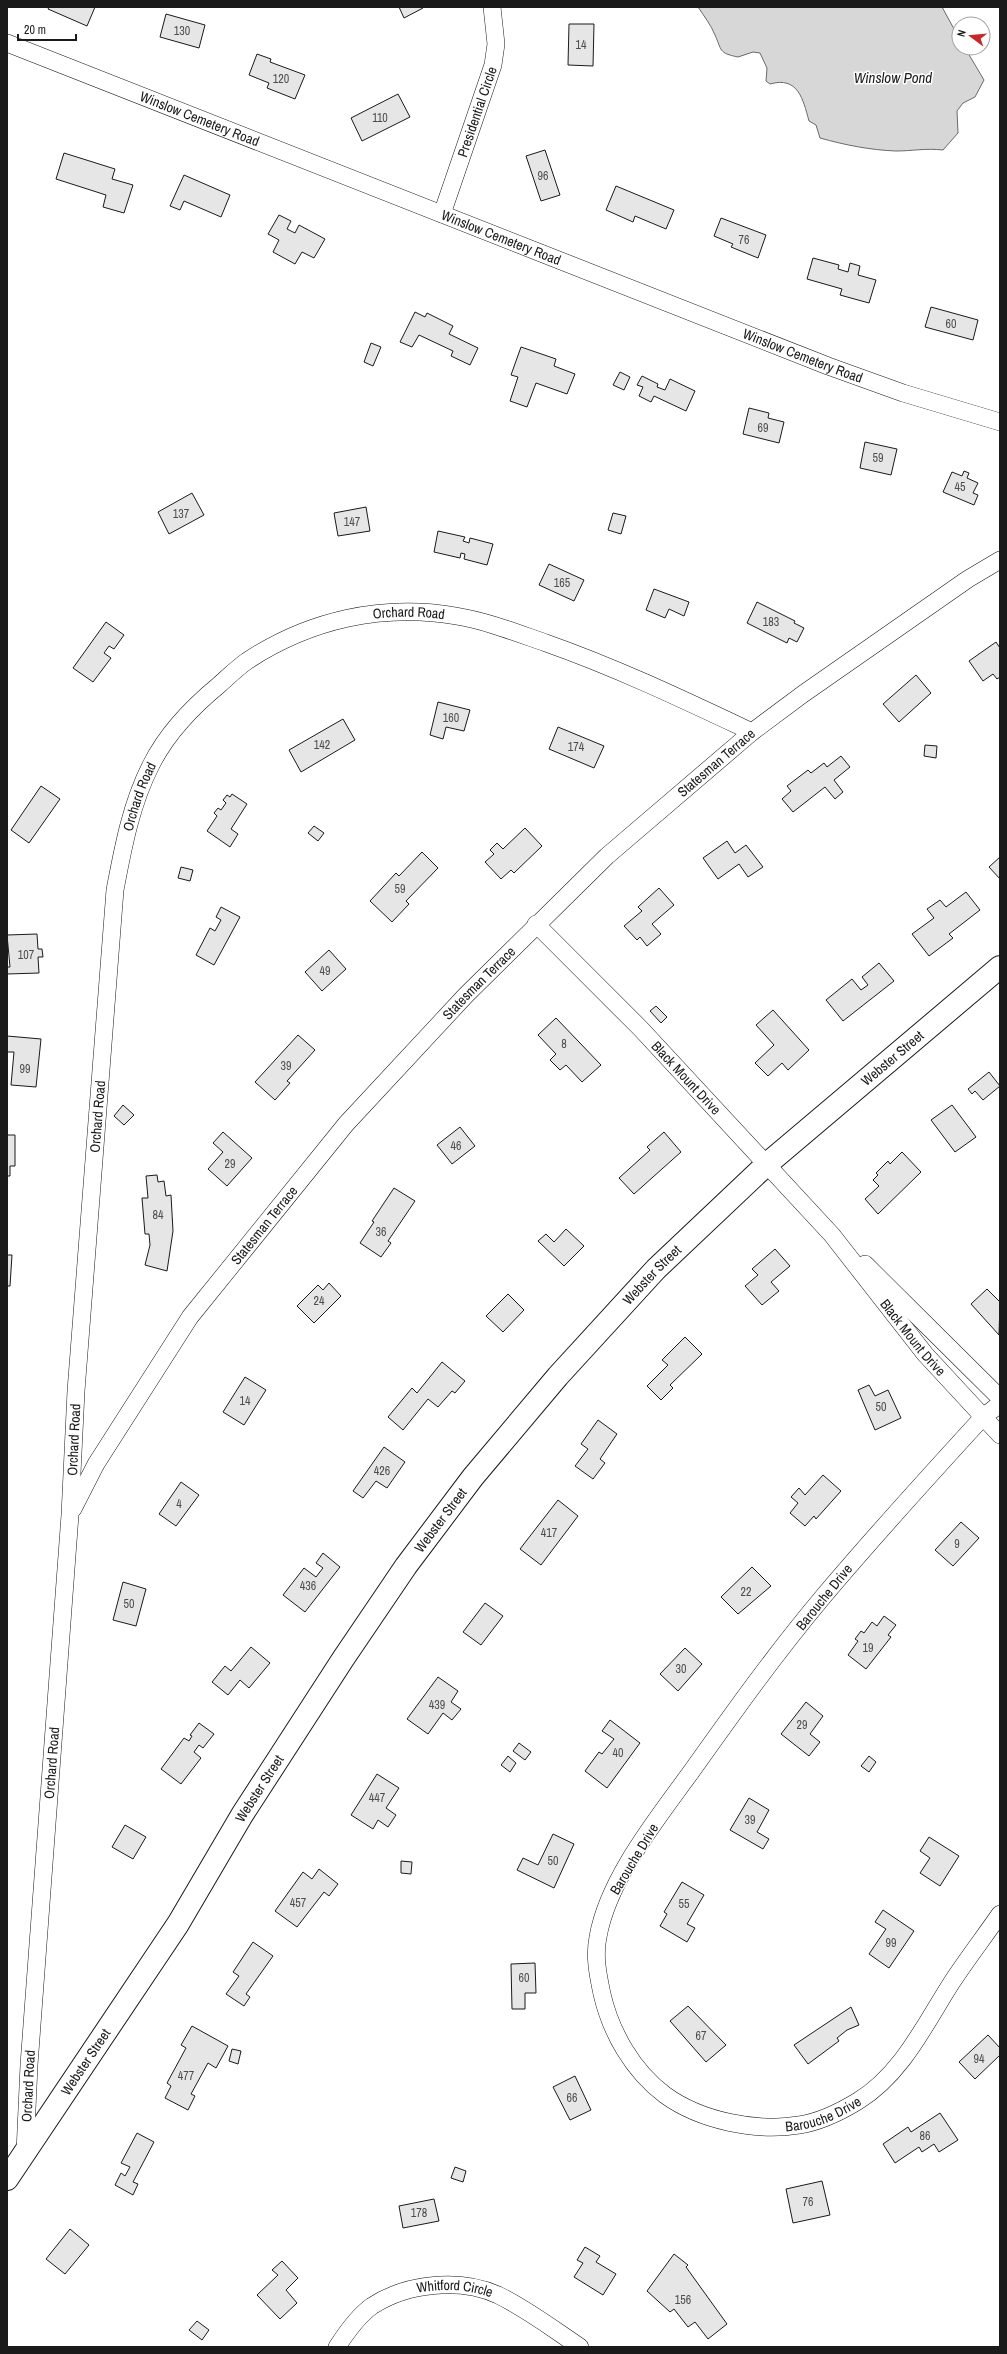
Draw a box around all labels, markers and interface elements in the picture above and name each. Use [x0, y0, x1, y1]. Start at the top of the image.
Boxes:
scale bar [18, 16, 76, 42]
north arrow [951, 16, 991, 56]
text: 20 m [24, 22, 46, 38]
house number: 130 [174, 23, 190, 39]
text: N [954, 28, 969, 38]
house number: 14 [576, 37, 587, 53]
street label: Presidential Circle [453, 64, 501, 159]
water label: Winslow Pond [854, 67, 932, 88]
house number: 120 [273, 71, 289, 87]
street label: Winslow Cemetery Road [137, 87, 262, 150]
house number: 110 [372, 110, 388, 126]
house number: 96 [538, 168, 548, 184]
street label: Winslow Cemetery Road [439, 206, 564, 269]
house number: 76 [739, 232, 749, 248]
house number: 60 [946, 316, 956, 332]
street label: Winslow Cemetery Road [740, 324, 865, 387]
house number: 69 [758, 420, 768, 436]
house number: 59 [873, 450, 883, 466]
house number: 45 [955, 479, 966, 495]
house number: 137 [173, 506, 190, 522]
house number: 147 [344, 514, 361, 530]
house number: 165 [554, 575, 571, 591]
street label: Orchard Road [372, 603, 446, 623]
house number: 183 [763, 614, 779, 630]
house number: 160 [443, 710, 459, 726]
street label: Statesman Terrace [674, 725, 759, 801]
house number: 142 [314, 737, 330, 753]
house number: 174 [568, 739, 585, 755]
street label: Orchard Road [119, 759, 160, 833]
house number: 59 [395, 881, 405, 897]
street label: Statesman Terrace [439, 942, 519, 1023]
house number: 107 [18, 947, 35, 963]
house number: 49 [320, 963, 330, 979]
street label: Webster Street [857, 1026, 927, 1090]
house number: 8 [561, 1036, 567, 1052]
street label: Black Mount Drive [648, 1037, 725, 1118]
house number: 39 [281, 1058, 291, 1074]
house number: 99 [20, 1061, 30, 1077]
street label: Orchard Road [86, 1080, 109, 1153]
house number: 46 [451, 1138, 461, 1154]
house number: 29 [225, 1156, 235, 1172]
street label: Statesman Terrace [227, 1182, 301, 1268]
house number: 84 [153, 1207, 164, 1223]
house number: 36 [376, 1224, 386, 1240]
street label: Webster Street [619, 1241, 685, 1309]
house number: 24 [314, 1293, 325, 1309]
street label: Black Mount Drive [876, 1295, 950, 1380]
house number: 14 [240, 1393, 251, 1409]
house number: 50 [876, 1399, 886, 1415]
street label: Orchard Road [63, 1403, 84, 1476]
house number: 426 [374, 1463, 390, 1479]
street label: Webster Street [410, 1484, 471, 1556]
house number: 4 [176, 1496, 182, 1512]
house number: 417 [541, 1525, 558, 1541]
house number: 9 [954, 1536, 960, 1552]
street label: Barouche Drive [792, 1560, 856, 1634]
house number: 436 [300, 1578, 316, 1594]
house number: 22 [741, 1584, 751, 1600]
house number: 50 [124, 1596, 134, 1612]
house number: 19 [863, 1640, 873, 1656]
house number: 30 [676, 1661, 686, 1677]
house number: 439 [429, 1697, 445, 1713]
house number: 29 [797, 1717, 807, 1733]
street label: Orchard Road [40, 1726, 63, 1800]
house number: 40 [613, 1745, 623, 1761]
street label: Webster Street [231, 1752, 287, 1825]
house number: 447 [369, 1790, 386, 1806]
house number: 39 [745, 1812, 755, 1828]
street label: Barouche Drive [606, 1820, 662, 1898]
house number: 50 [548, 1853, 558, 1869]
house number: 457 [290, 1895, 307, 1911]
house number: 55 [679, 1896, 690, 1912]
house number: 99 [886, 1935, 896, 1951]
house number: 60 [519, 1970, 529, 1986]
street label: Webster Street [57, 2025, 114, 2099]
house number: 67 [696, 2028, 707, 2044]
street label: Orchard Road [17, 2049, 39, 2123]
house number: 94 [974, 2051, 985, 2067]
house number: 477 [178, 2068, 195, 2084]
house number: 66 [567, 2090, 577, 2106]
street label: Barouche Drive [784, 2092, 864, 2136]
house number: 86 [920, 2128, 930, 2144]
house number: 76 [803, 2194, 813, 2210]
house number: 178 [411, 2205, 427, 2221]
street label: Whitford Circle [415, 2276, 495, 2301]
house number: 156 [675, 2292, 691, 2308]

